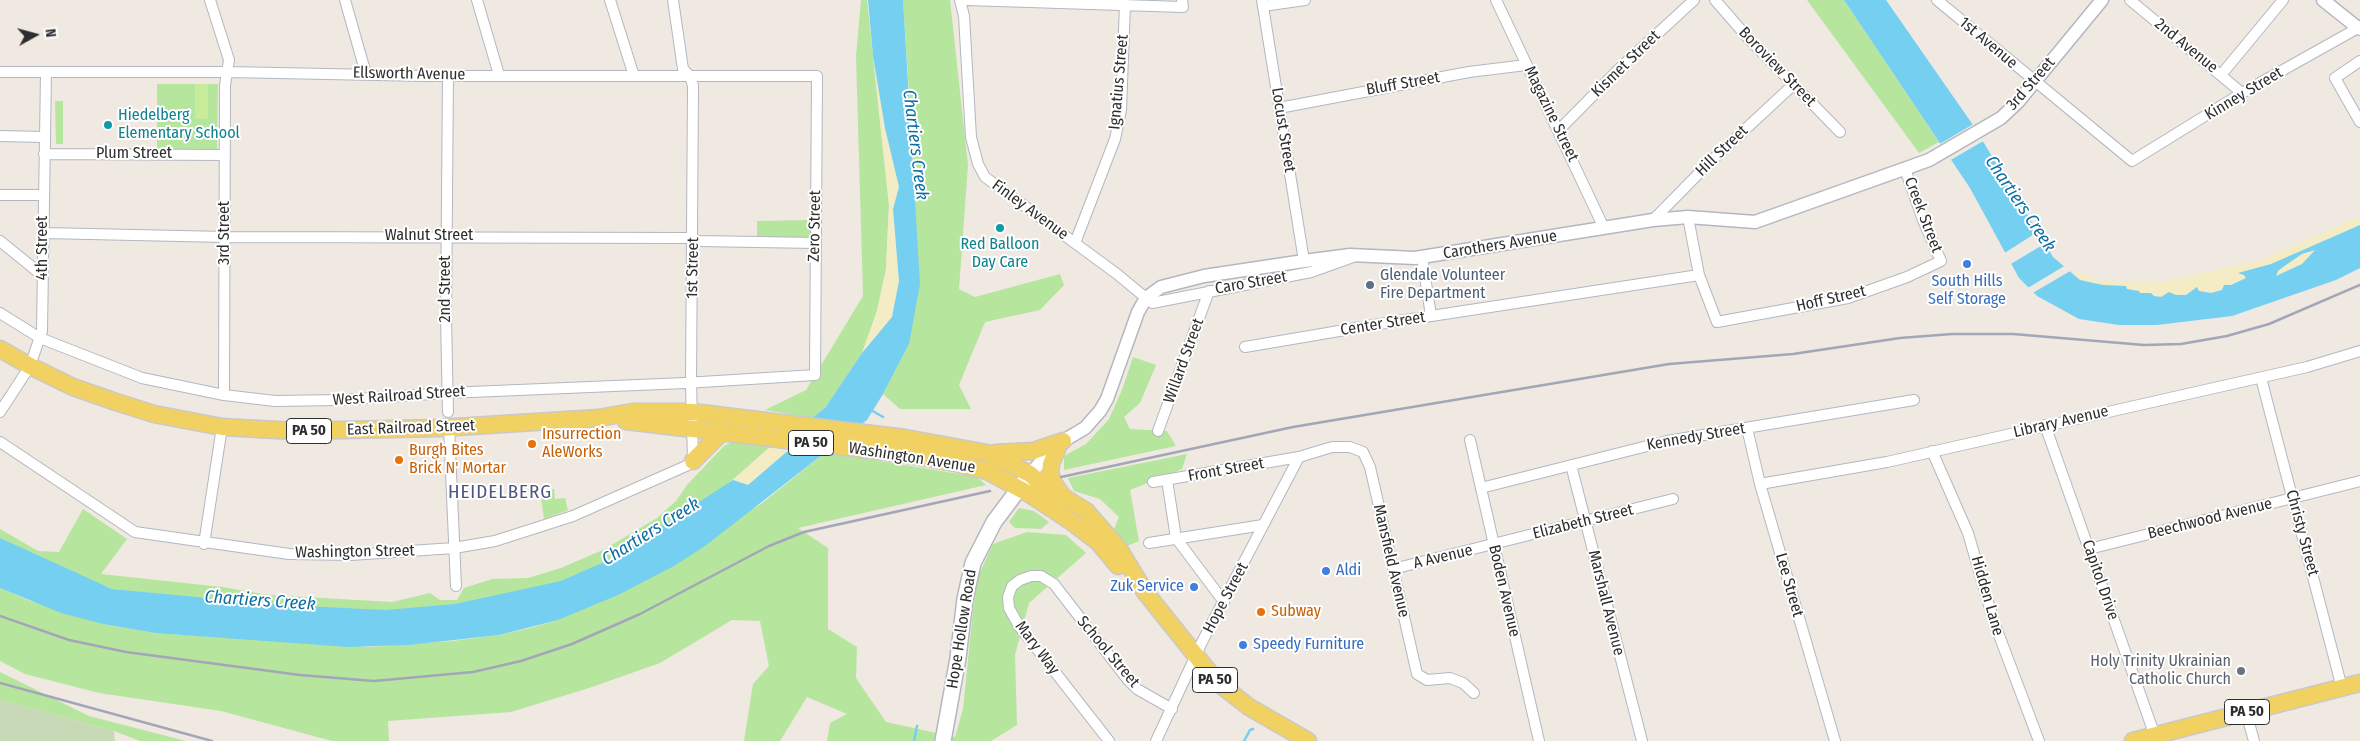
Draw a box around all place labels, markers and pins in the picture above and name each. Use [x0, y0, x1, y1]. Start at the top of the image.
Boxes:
place label: Hiedelberg Elementary School [118, 106, 240, 144]
marker: Hiedelberg Elementary School [102, 119, 114, 131]
marker: Red Balloon Day Care [994, 222, 1006, 234]
place label: Red Balloon Day Care [961, 235, 1039, 273]
marker: South Hills Self Storage [1961, 258, 1973, 270]
place label: Glendale Volunteer Fire Department [1380, 266, 1505, 304]
place label: South Hills Self Storage [1928, 272, 2006, 310]
marker: Glendale Volunteer Fire Department [1364, 279, 1376, 291]
place label: Insurrection AleWorks [542, 425, 621, 463]
marker: Insurrection AleWorks [526, 438, 538, 450]
place label: Burgh Bites Brick N' Mortar [409, 441, 506, 479]
marker: Burgh Bites Brick N' Mortar [393, 454, 405, 466]
place label: Aldi [1336, 561, 1361, 581]
marker: Aldi [1320, 565, 1332, 577]
place label: Zuk Service [1110, 577, 1184, 597]
marker: Zuk Service [1188, 581, 1200, 593]
place label: Subway [1271, 602, 1321, 622]
marker: Subway [1255, 606, 1267, 618]
place label: Speedy Furniture [1253, 635, 1364, 655]
marker: Speedy Furniture [1237, 639, 1249, 651]
place label: Holy Trinity Ukrainian Catholic Church [2090, 652, 2231, 690]
marker: Holy Trinity Ukrainian Catholic Church [2235, 665, 2247, 677]

